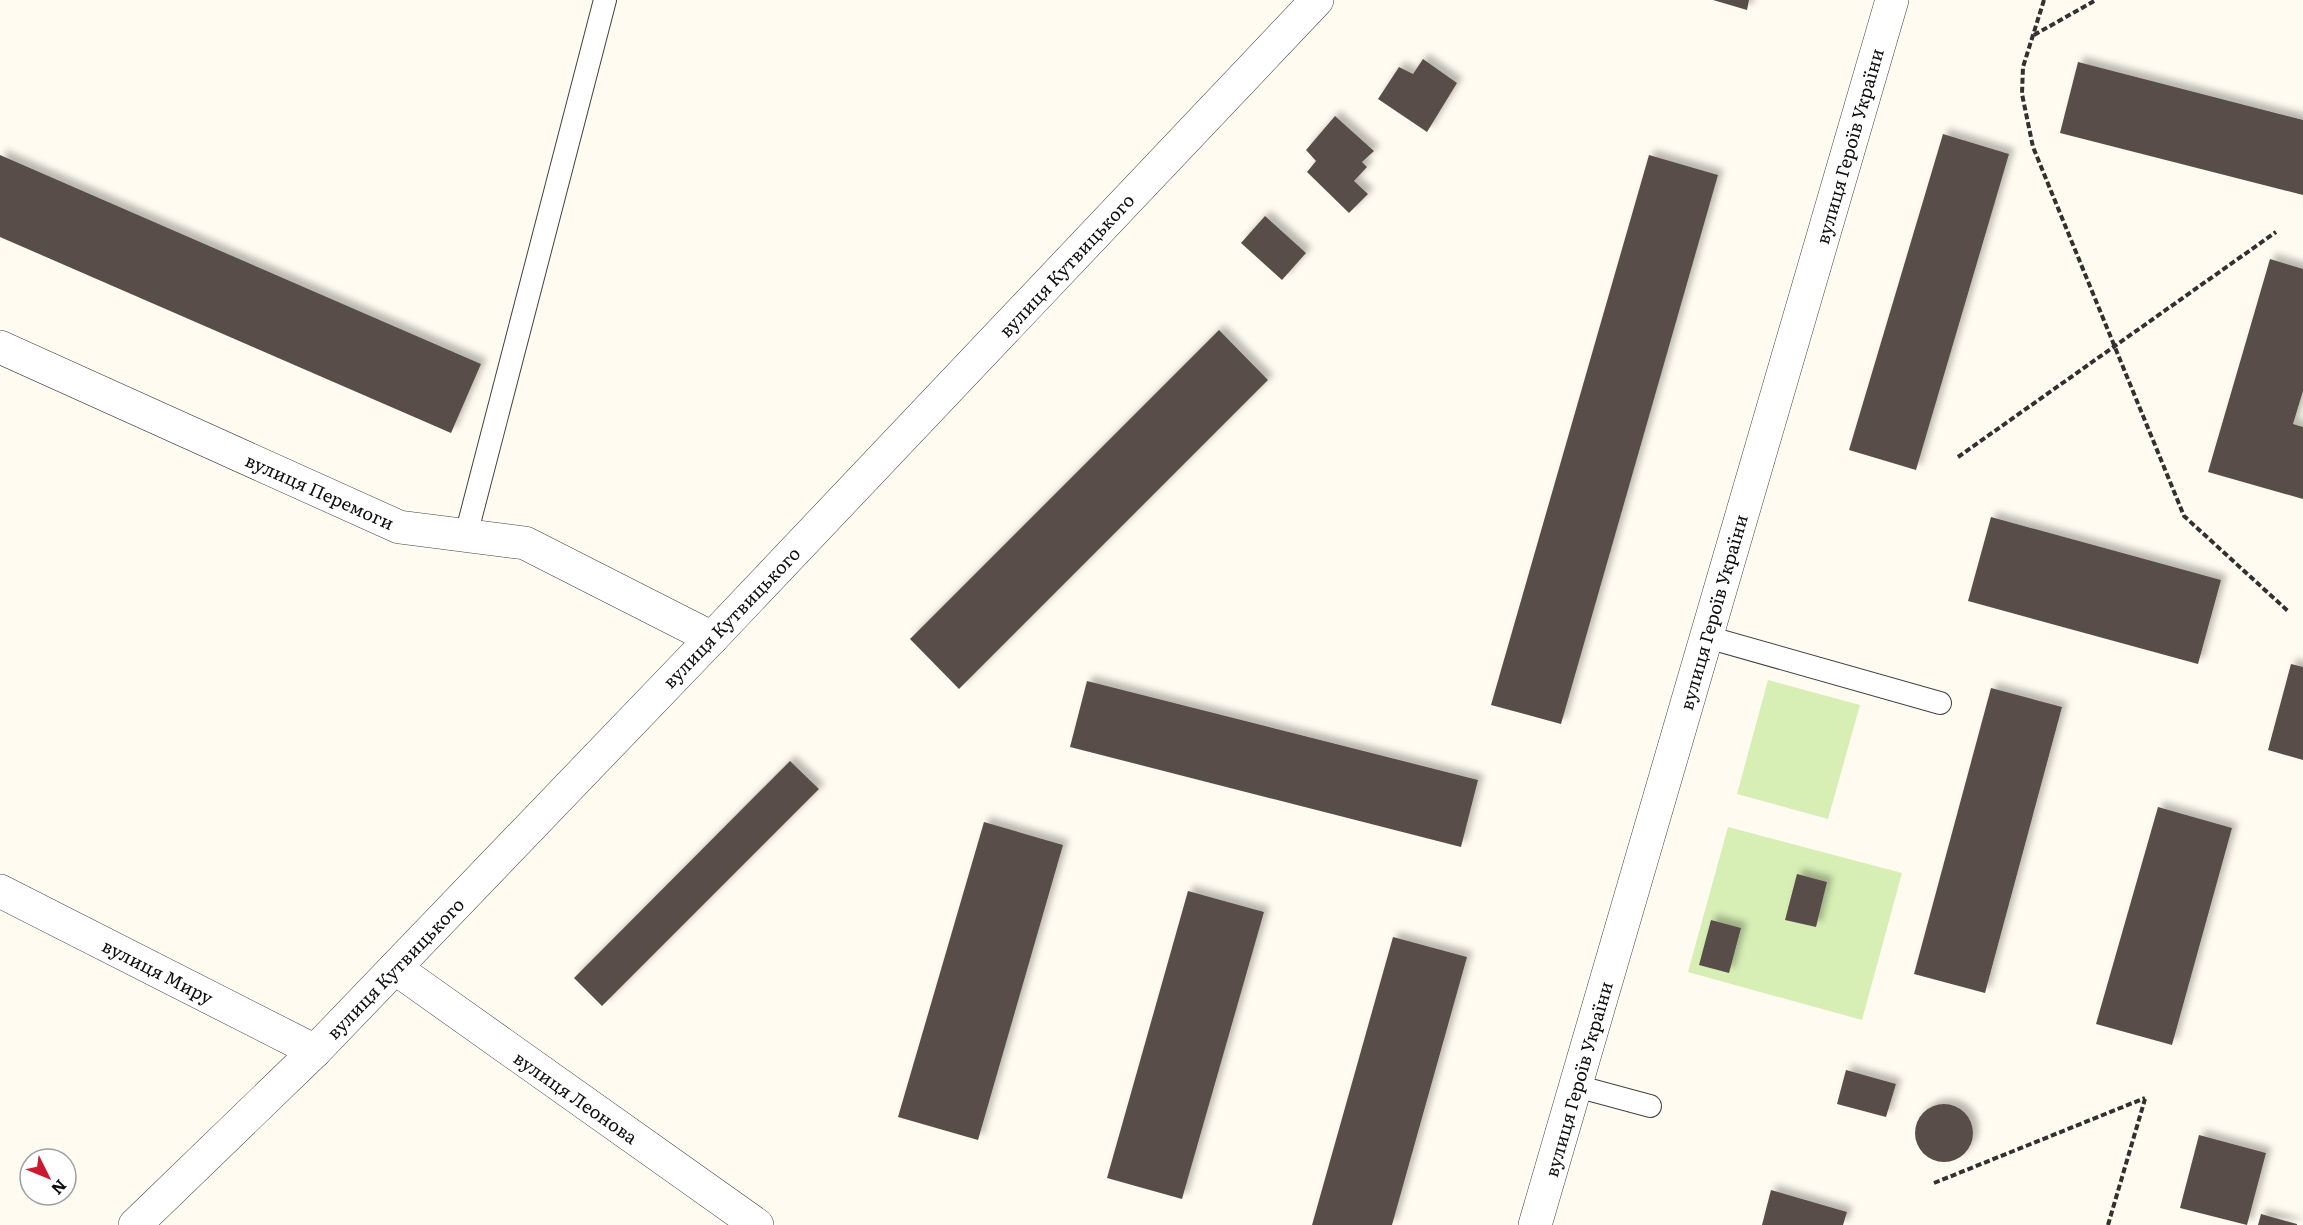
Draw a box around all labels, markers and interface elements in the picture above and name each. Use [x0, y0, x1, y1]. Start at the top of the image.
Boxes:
street label: вулиця Героїв України [1808, 45, 1890, 247]
street label: вулиця Кутвицького [992, 187, 1140, 343]
street label: вулиця Перемоги [241, 446, 399, 536]
street label: вулиця Героїв України [1672, 511, 1754, 713]
street label: вулиця Кутвицького [656, 540, 806, 694]
street label: вулиця Кутвицького [320, 891, 470, 1045]
street label: вулиця Миру [98, 931, 219, 1011]
street label: вулиця Героїв України [1537, 978, 1619, 1180]
street label: вулиця Леонова [508, 1044, 644, 1150]
north arrow [18, 1147, 78, 1207]
text: N [46, 1175, 73, 1201]

